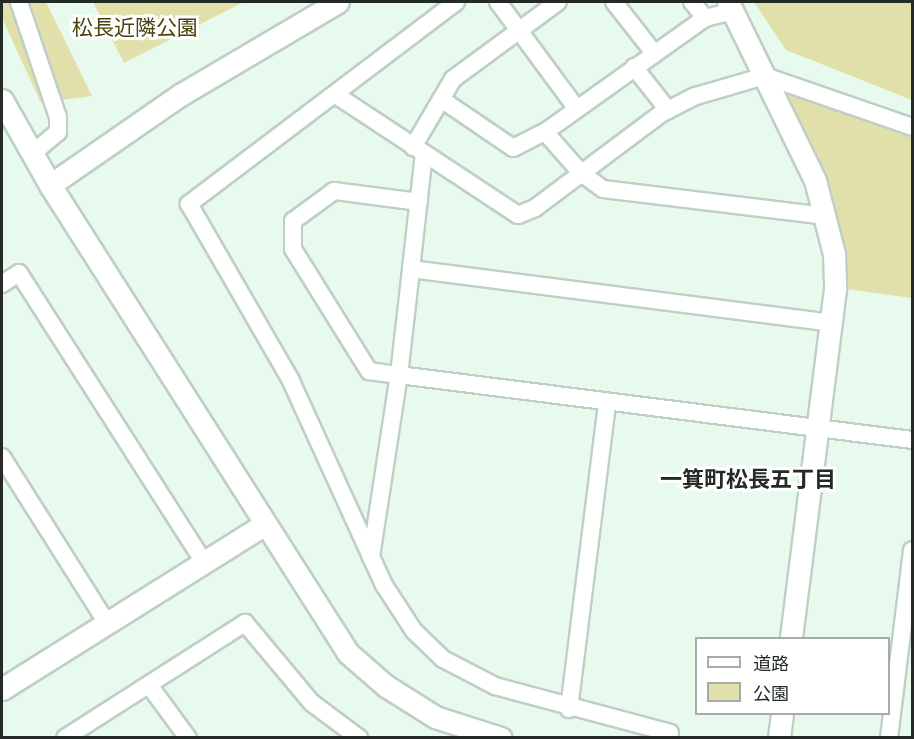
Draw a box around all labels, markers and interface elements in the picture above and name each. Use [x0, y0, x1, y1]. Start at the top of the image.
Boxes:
park label: 松長近隣公園 [72, 14, 198, 40]
district label: 一箕町松長五丁目 [660, 466, 836, 492]
legend [695, 637, 890, 715]
text: 道路 [753, 652, 789, 674]
text: 公園 [753, 682, 789, 704]

